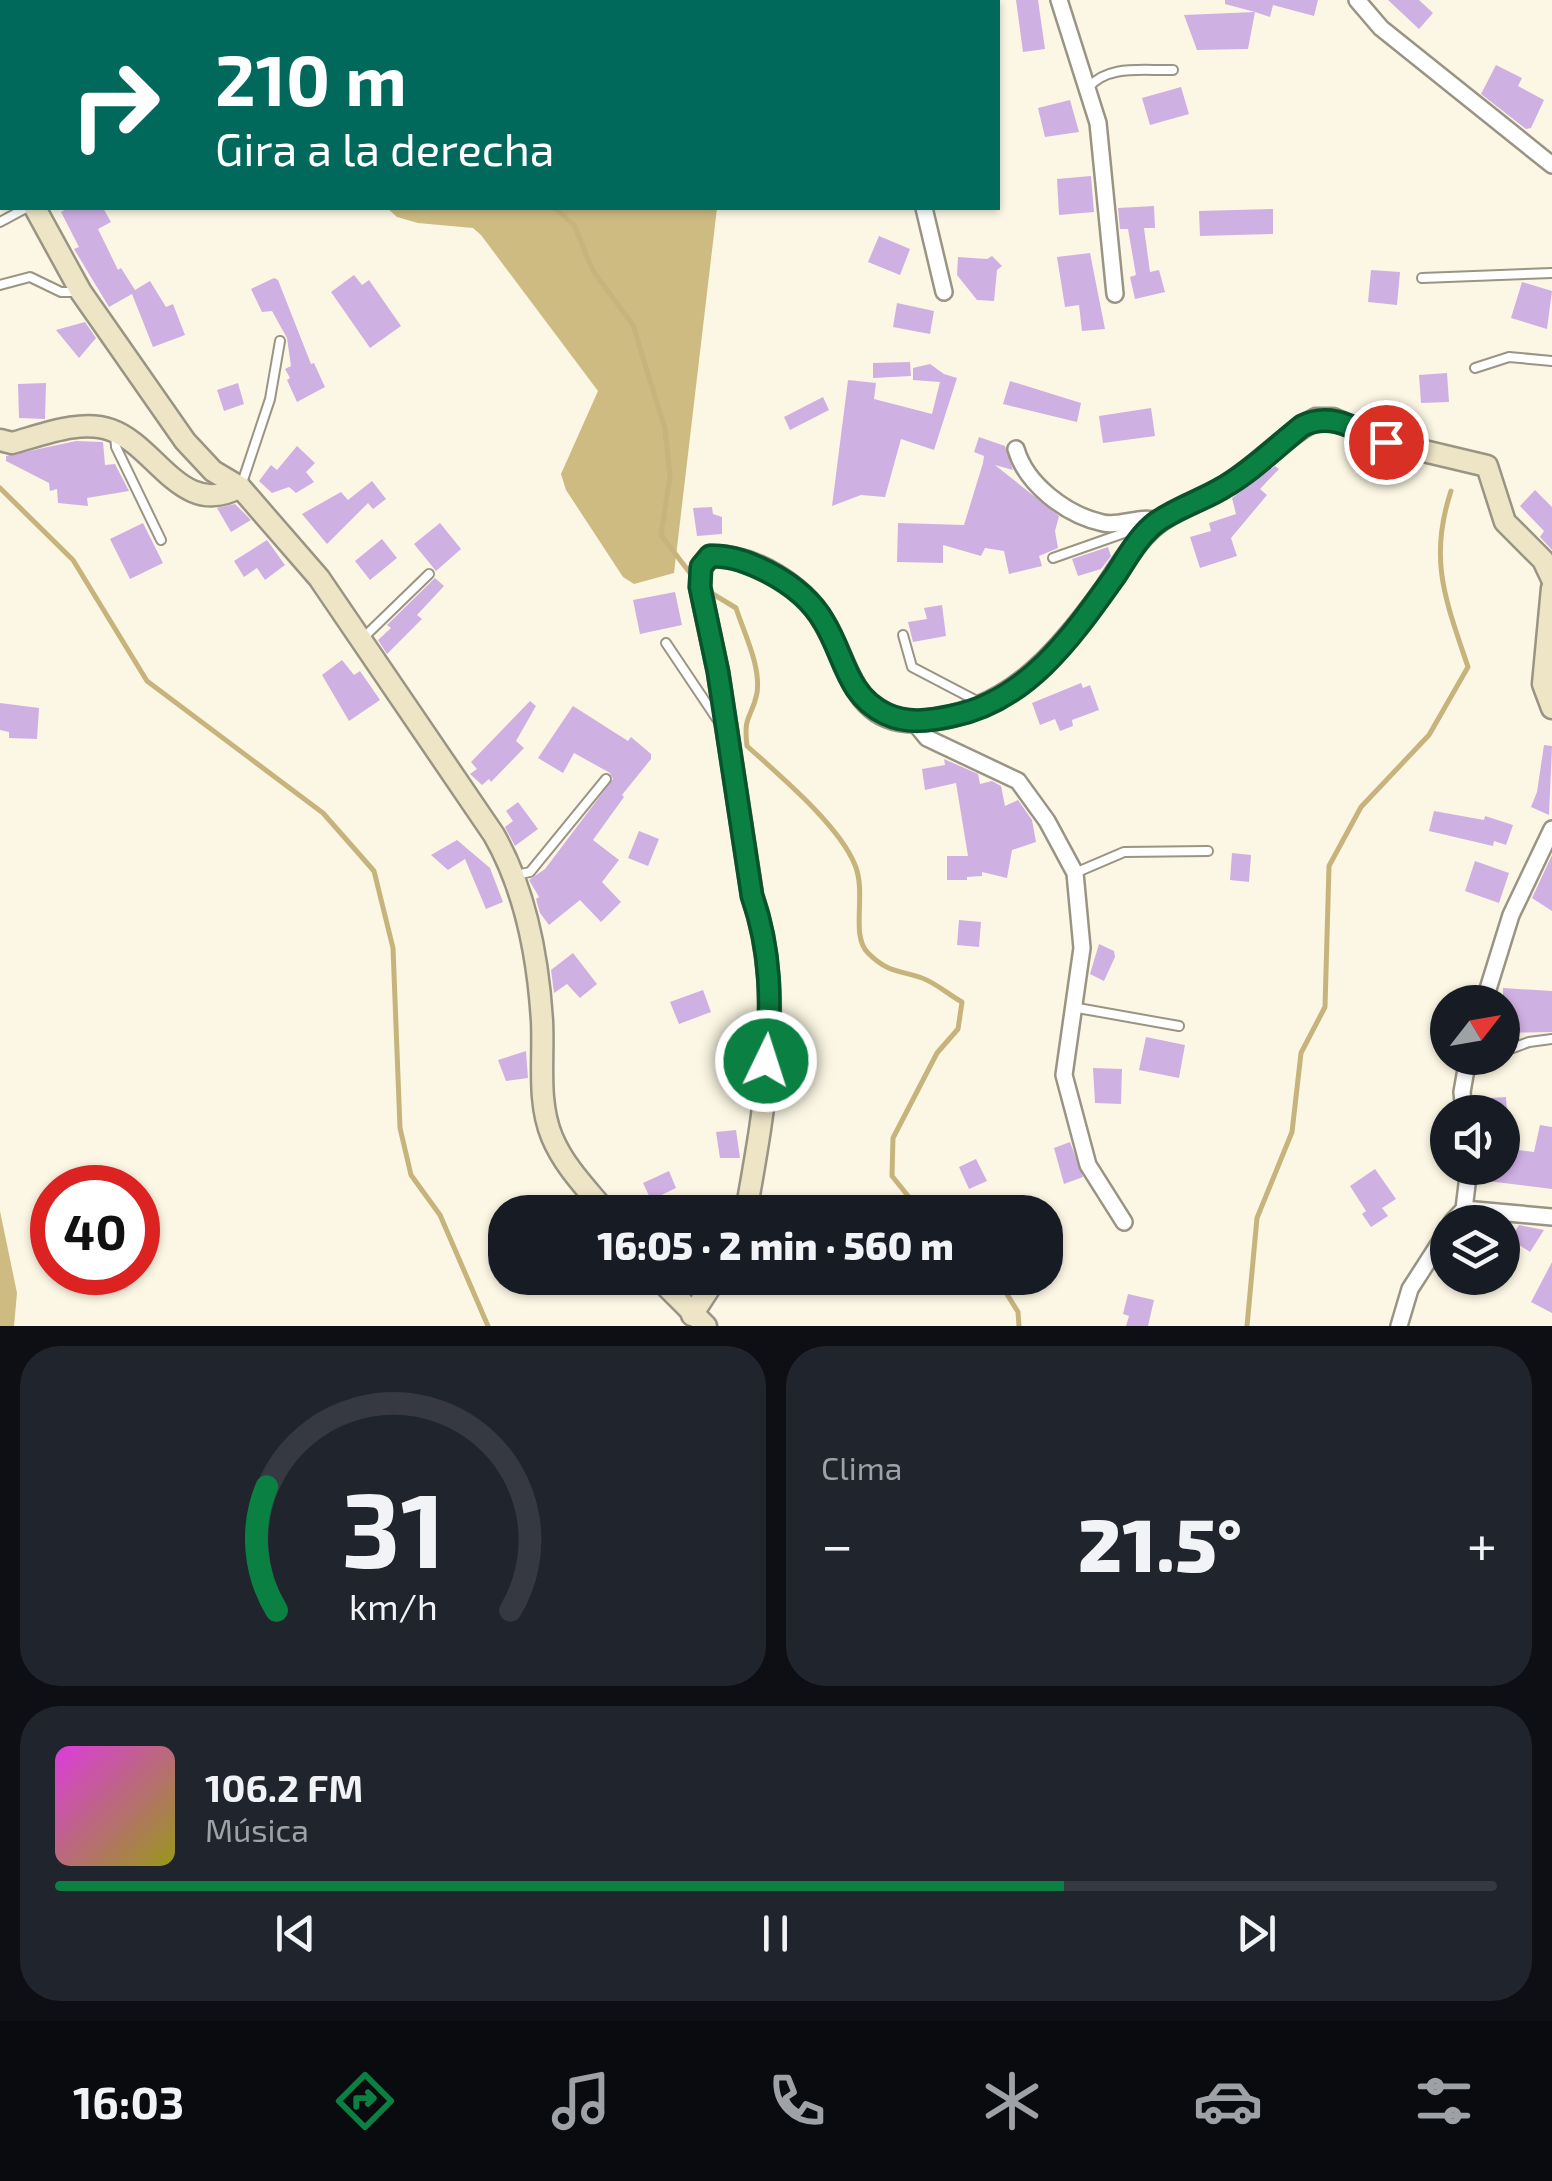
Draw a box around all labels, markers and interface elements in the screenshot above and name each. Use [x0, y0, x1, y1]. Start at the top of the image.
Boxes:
text: 210 m [215, 36, 407, 120]
icon: right [50, 40, 180, 170]
text: Gira a la derecha [215, 121, 554, 175]
pin [1344, 400, 1429, 485]
icon: arrive [1359, 415, 1414, 470]
north arrow [1430, 985, 1520, 1075]
map controls [1430, 985, 1520, 1295]
position arrow [714, 1009, 818, 1113]
button: sound [1430, 1095, 1520, 1185]
speed limit sign: 40 [30, 1165, 160, 1295]
button: layers [1430, 1205, 1520, 1295]
text: 16:05 · 2 min · 560 m [597, 1222, 954, 1268]
text: Clima [821, 1448, 902, 1486]
text: 31 [341, 1464, 445, 1589]
text: 21.5° [1078, 1497, 1242, 1587]
text: − [821, 1510, 853, 1576]
text: + [1467, 1510, 1497, 1576]
text: km/h [349, 1584, 437, 1627]
text: 106.2 FM [205, 1764, 363, 1810]
text: Música [205, 1810, 309, 1848]
icon: previous [268, 1906, 323, 1961]
icon: pause [748, 1906, 803, 1961]
icon: next [1229, 1906, 1284, 1961]
icon: directions [330, 2066, 400, 2136]
icon: music [546, 2066, 616, 2136]
icon: phone [762, 2066, 832, 2136]
icon: climate [977, 2066, 1047, 2136]
icon: car [1193, 2066, 1263, 2136]
icon: filters [1409, 2066, 1479, 2136]
text: 16:03 [73, 2074, 184, 2128]

